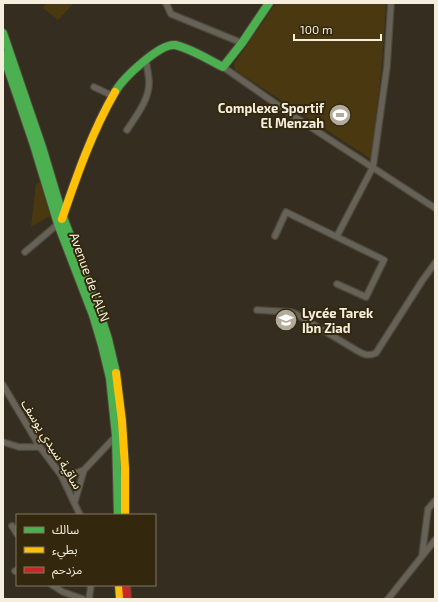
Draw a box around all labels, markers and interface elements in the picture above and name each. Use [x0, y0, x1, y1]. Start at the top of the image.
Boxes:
scale bar [294, 16, 381, 42]
text: 100 m [300, 22, 332, 36]
place label: Complexe Sportif El Menzah [218, 100, 325, 131]
sports icon: Complexe Sportif El Menzah [327, 102, 353, 128]
street label: Avenue de l'ALN [66, 230, 114, 324]
place label: Lycée Tarek Ibn Ziad [302, 305, 374, 336]
school or university icon: Lycée Tarek Ibn Ziad [273, 307, 299, 333]
street label: ساقية سيدي يوسف [15, 396, 86, 494]
legend [16, 514, 156, 586]
text: سالك [52, 522, 79, 536]
text: بطيء [52, 542, 78, 560]
text: مزدحم [52, 562, 82, 579]

